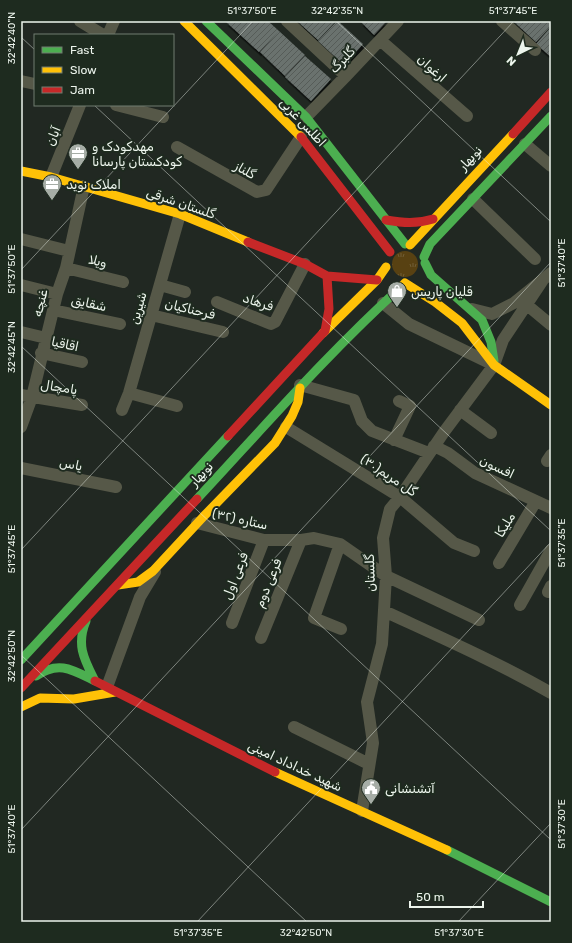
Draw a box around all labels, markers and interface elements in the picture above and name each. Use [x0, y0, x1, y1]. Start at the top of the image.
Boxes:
text: 51°37'50"E [227, 5, 277, 17]
text: 32°42'35"N [311, 5, 363, 17]
text: 51°37'45"E [489, 5, 537, 17]
text: 32°42'40"N [6, 12, 18, 64]
legend [34, 34, 174, 106]
north arrow [498, 34, 538, 74]
text: Fast [70, 43, 94, 57]
street label: گلبرگ [326, 44, 359, 77]
street label: ارغوان [414, 51, 450, 86]
text: N [504, 53, 519, 68]
text: Slow [70, 63, 97, 77]
text: Jam [70, 83, 95, 97]
street label: اطلس غربی [276, 95, 329, 150]
street label: آبان [42, 124, 64, 148]
place label: مهدکودک و کودکستان پارسانا [92, 139, 182, 170]
office icon: مهدکودک و کودکستان پارسانا [67, 142, 89, 170]
street label: نوبهار [454, 143, 486, 175]
street label: گلناز [230, 157, 258, 183]
office icon: املاک نوید [41, 173, 63, 201]
place label: املاک نوید [66, 177, 121, 193]
street label: گلستان شرقی [144, 184, 218, 223]
text: 51°37'40"E [556, 238, 568, 288]
text: 51°37'50"E [6, 244, 18, 294]
street label: ویلا [87, 252, 109, 271]
shop icon: قلیان پاریس [386, 280, 408, 308]
place label: قلیان پاریس [411, 284, 473, 300]
street label: غنچه [29, 288, 51, 318]
street label: شیرین [126, 290, 151, 326]
street label: فرهاد [241, 290, 275, 315]
street label: شقایق [70, 292, 108, 315]
street label: فرحناکیان [163, 296, 217, 323]
text: 32°42'45"N [6, 321, 18, 373]
street label: اقاقیا [50, 334, 80, 354]
street label: پامچال [39, 377, 79, 398]
street label: گل مریم(۳۰) [358, 451, 420, 500]
street label: افسون [477, 452, 517, 482]
street label: یاس [58, 454, 84, 475]
street label: نوبهار [185, 459, 217, 491]
street label: ستاره (۳۲) [211, 505, 269, 534]
street label: ملیکا [492, 510, 518, 540]
text: 51°37'35"E [556, 518, 568, 568]
text: 51°37'45"E [6, 525, 18, 573]
street label: فرعی اول [219, 550, 252, 602]
street label: گلستان [362, 554, 378, 592]
street label: فرعی دوم [251, 556, 286, 610]
text: 32°42'50"N [6, 630, 18, 682]
street label: شهید خداداد امینی [245, 738, 345, 795]
public building icon: آتشنشانی [360, 777, 382, 805]
place label: آتشنشانی [385, 781, 435, 797]
text: 51°37'30"E [556, 799, 568, 849]
text: 51°37'40"E [6, 804, 18, 854]
scale bar [410, 883, 483, 909]
text: 50 m [416, 890, 444, 904]
text: 51°37'35"E [173, 927, 223, 939]
text: 32°42'50"N [280, 927, 332, 939]
text: 51°37'30"E [434, 927, 484, 939]

